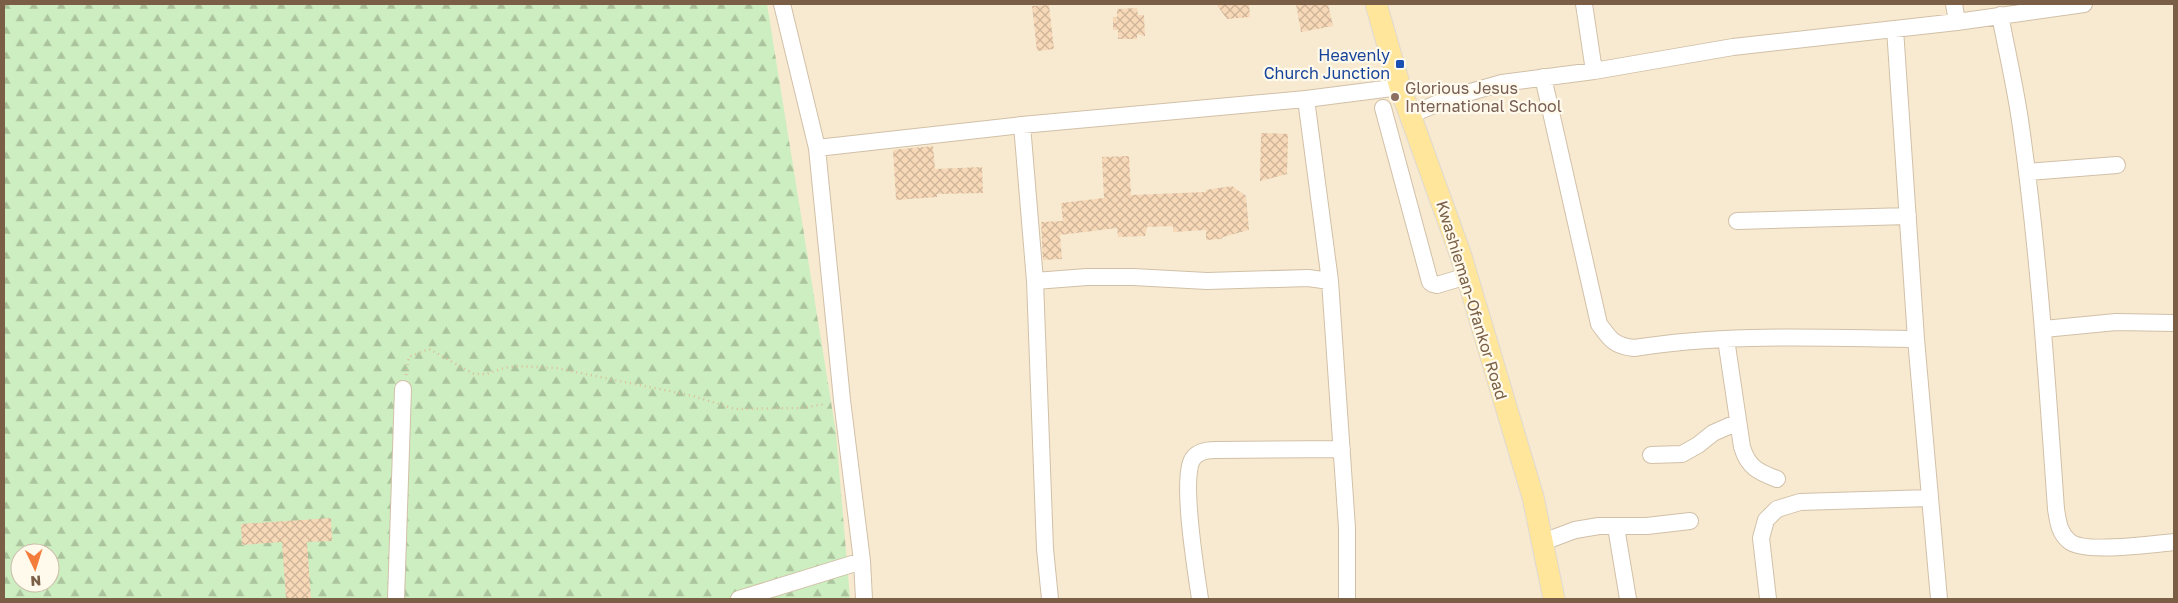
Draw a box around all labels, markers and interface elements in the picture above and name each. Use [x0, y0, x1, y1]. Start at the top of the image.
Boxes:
place label: Heavenly Church Junction [1264, 45, 1390, 83]
marker: Heavenly Church Junction [1394, 58, 1406, 70]
place label: Glorious Jesus International School [1405, 78, 1562, 116]
marker: Glorious Jesus International School [1389, 91, 1401, 103]
street label: Kwashieman-Ofankor Road [1432, 198, 1512, 402]
north arrow [10, 543, 60, 593]
text: N [30, 573, 42, 590]

